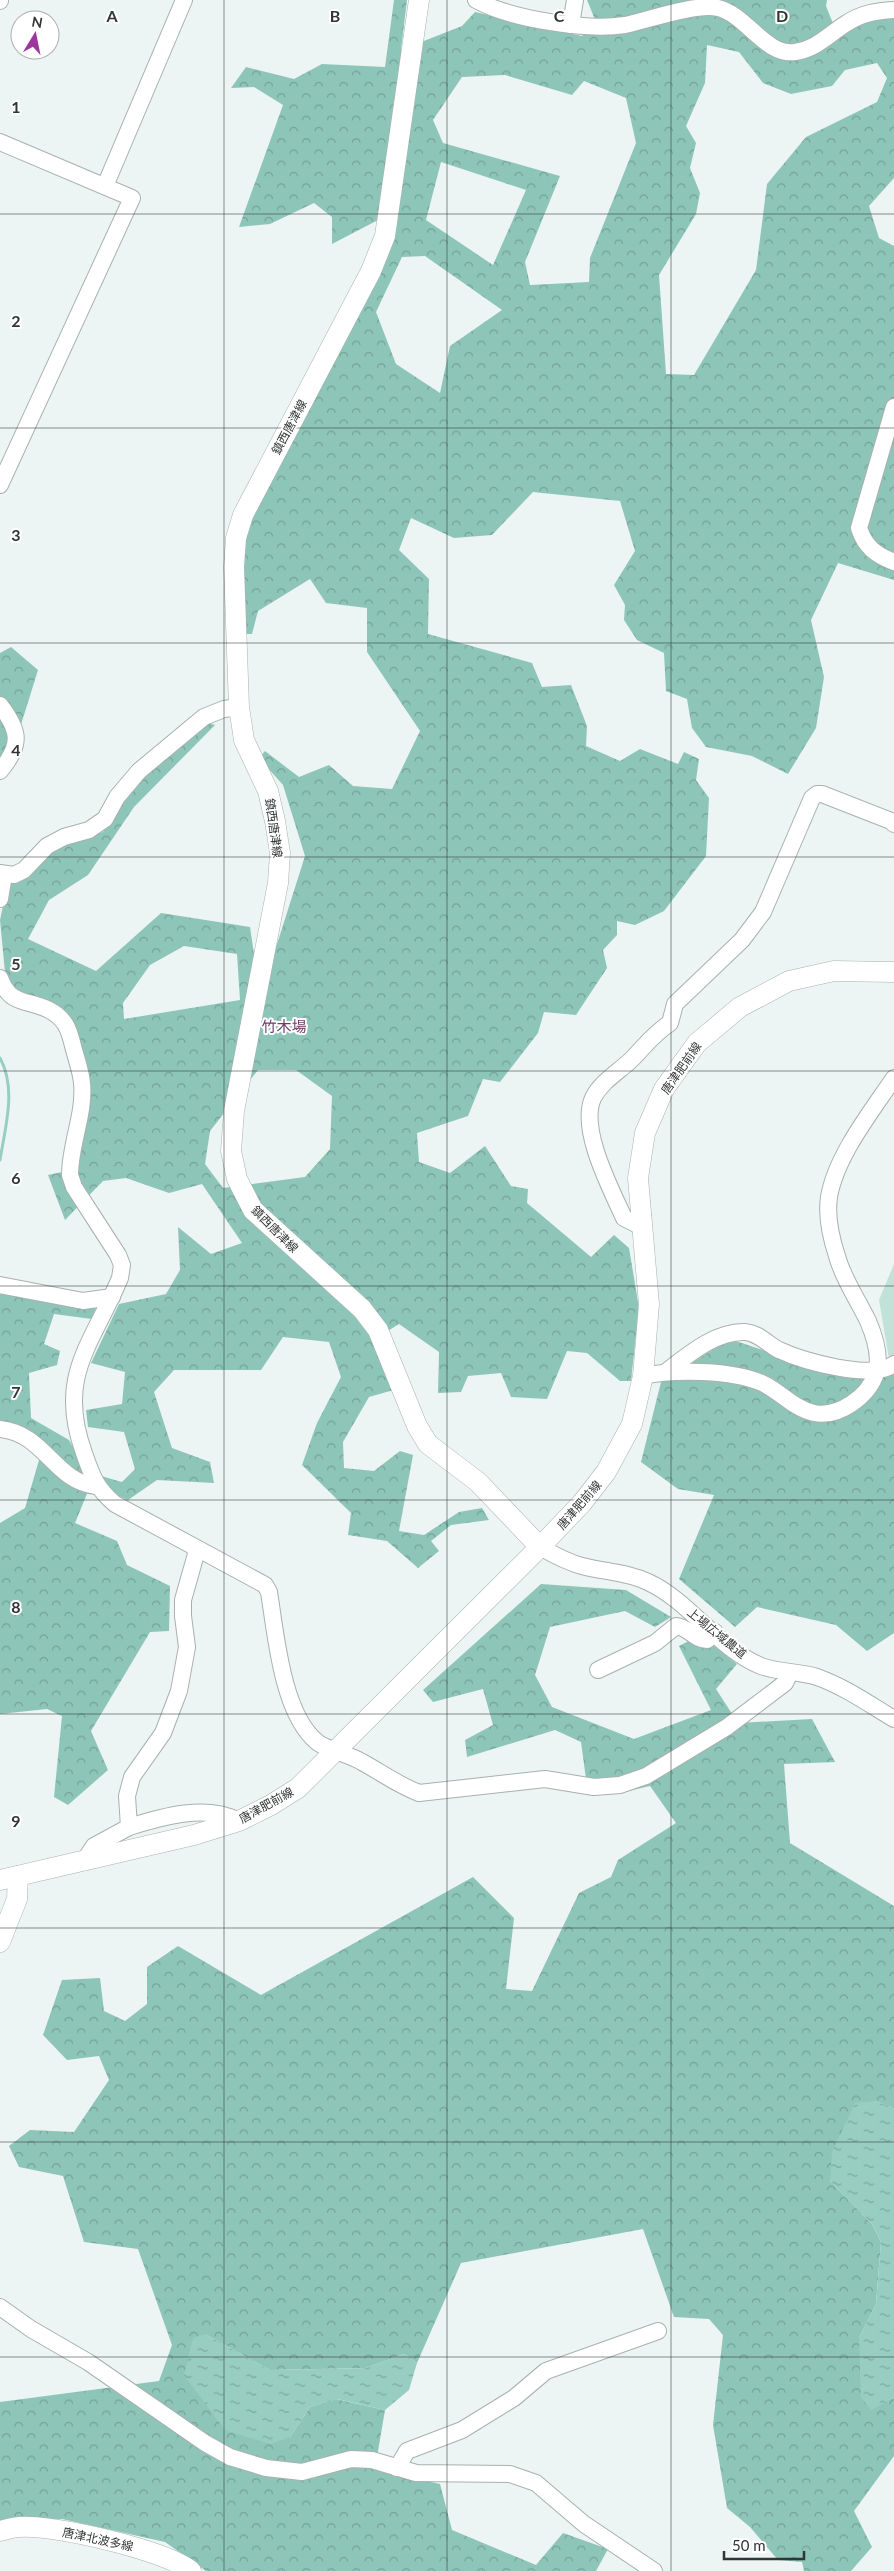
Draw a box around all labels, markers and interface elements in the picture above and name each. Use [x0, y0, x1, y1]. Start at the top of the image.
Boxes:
text: A [105, 6, 118, 25]
text: B [330, 6, 340, 25]
text: C [554, 6, 565, 25]
text: D [776, 6, 788, 25]
north arrow [10, 10, 60, 60]
text: N [31, 12, 44, 31]
text: 1 [11, 97, 21, 116]
text: 2 [11, 311, 21, 330]
street label: 鎮西唐津線 [268, 397, 310, 457]
text: 3 [11, 525, 21, 544]
text: 4 [11, 740, 21, 759]
street label: 鎮西唐津線 [262, 797, 286, 859]
text: 5 [11, 954, 21, 973]
district label: 竹木場 [261, 1017, 307, 1035]
street label: 唐津肥前線 [658, 1039, 704, 1097]
text: 6 [11, 1168, 21, 1187]
street label: 鎮西唐津線 [248, 1202, 302, 1256]
text: 7 [11, 1382, 21, 1401]
street label: 唐津肥前線 [554, 1477, 604, 1533]
text: 8 [11, 1597, 21, 1616]
street label: 上場広域農道 [684, 1605, 750, 1661]
street label: 唐津肥前線 [236, 1784, 296, 1826]
text: 9 [11, 1811, 21, 1830]
street label: 唐津北波多線 [61, 2524, 135, 2554]
scale bar [724, 2528, 804, 2560]
text: 50 m [732, 2536, 766, 2554]

